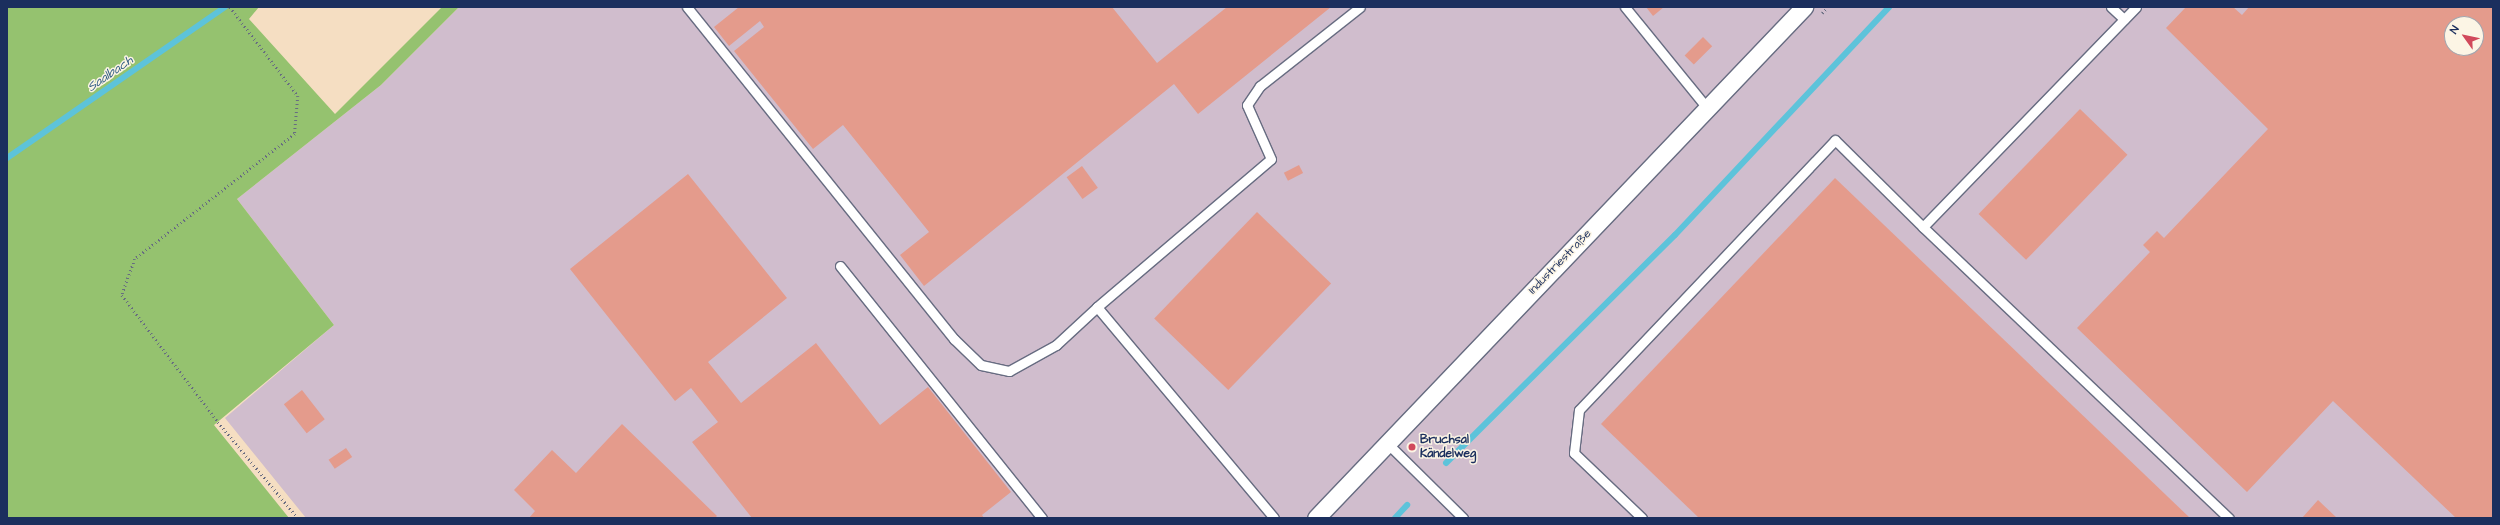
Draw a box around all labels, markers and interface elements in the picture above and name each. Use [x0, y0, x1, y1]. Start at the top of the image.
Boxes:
north arrow [2444, 16, 2484, 56]
text: N [2446, 23, 2463, 37]
water label: Saalbach [84, 53, 136, 95]
street label: Industriestraße [1525, 227, 1595, 297]
place label: Bruchsal Kändelweg [1420, 433, 1476, 461]
marker: Bruchsal Kändelweg [1407, 442, 1417, 452]

